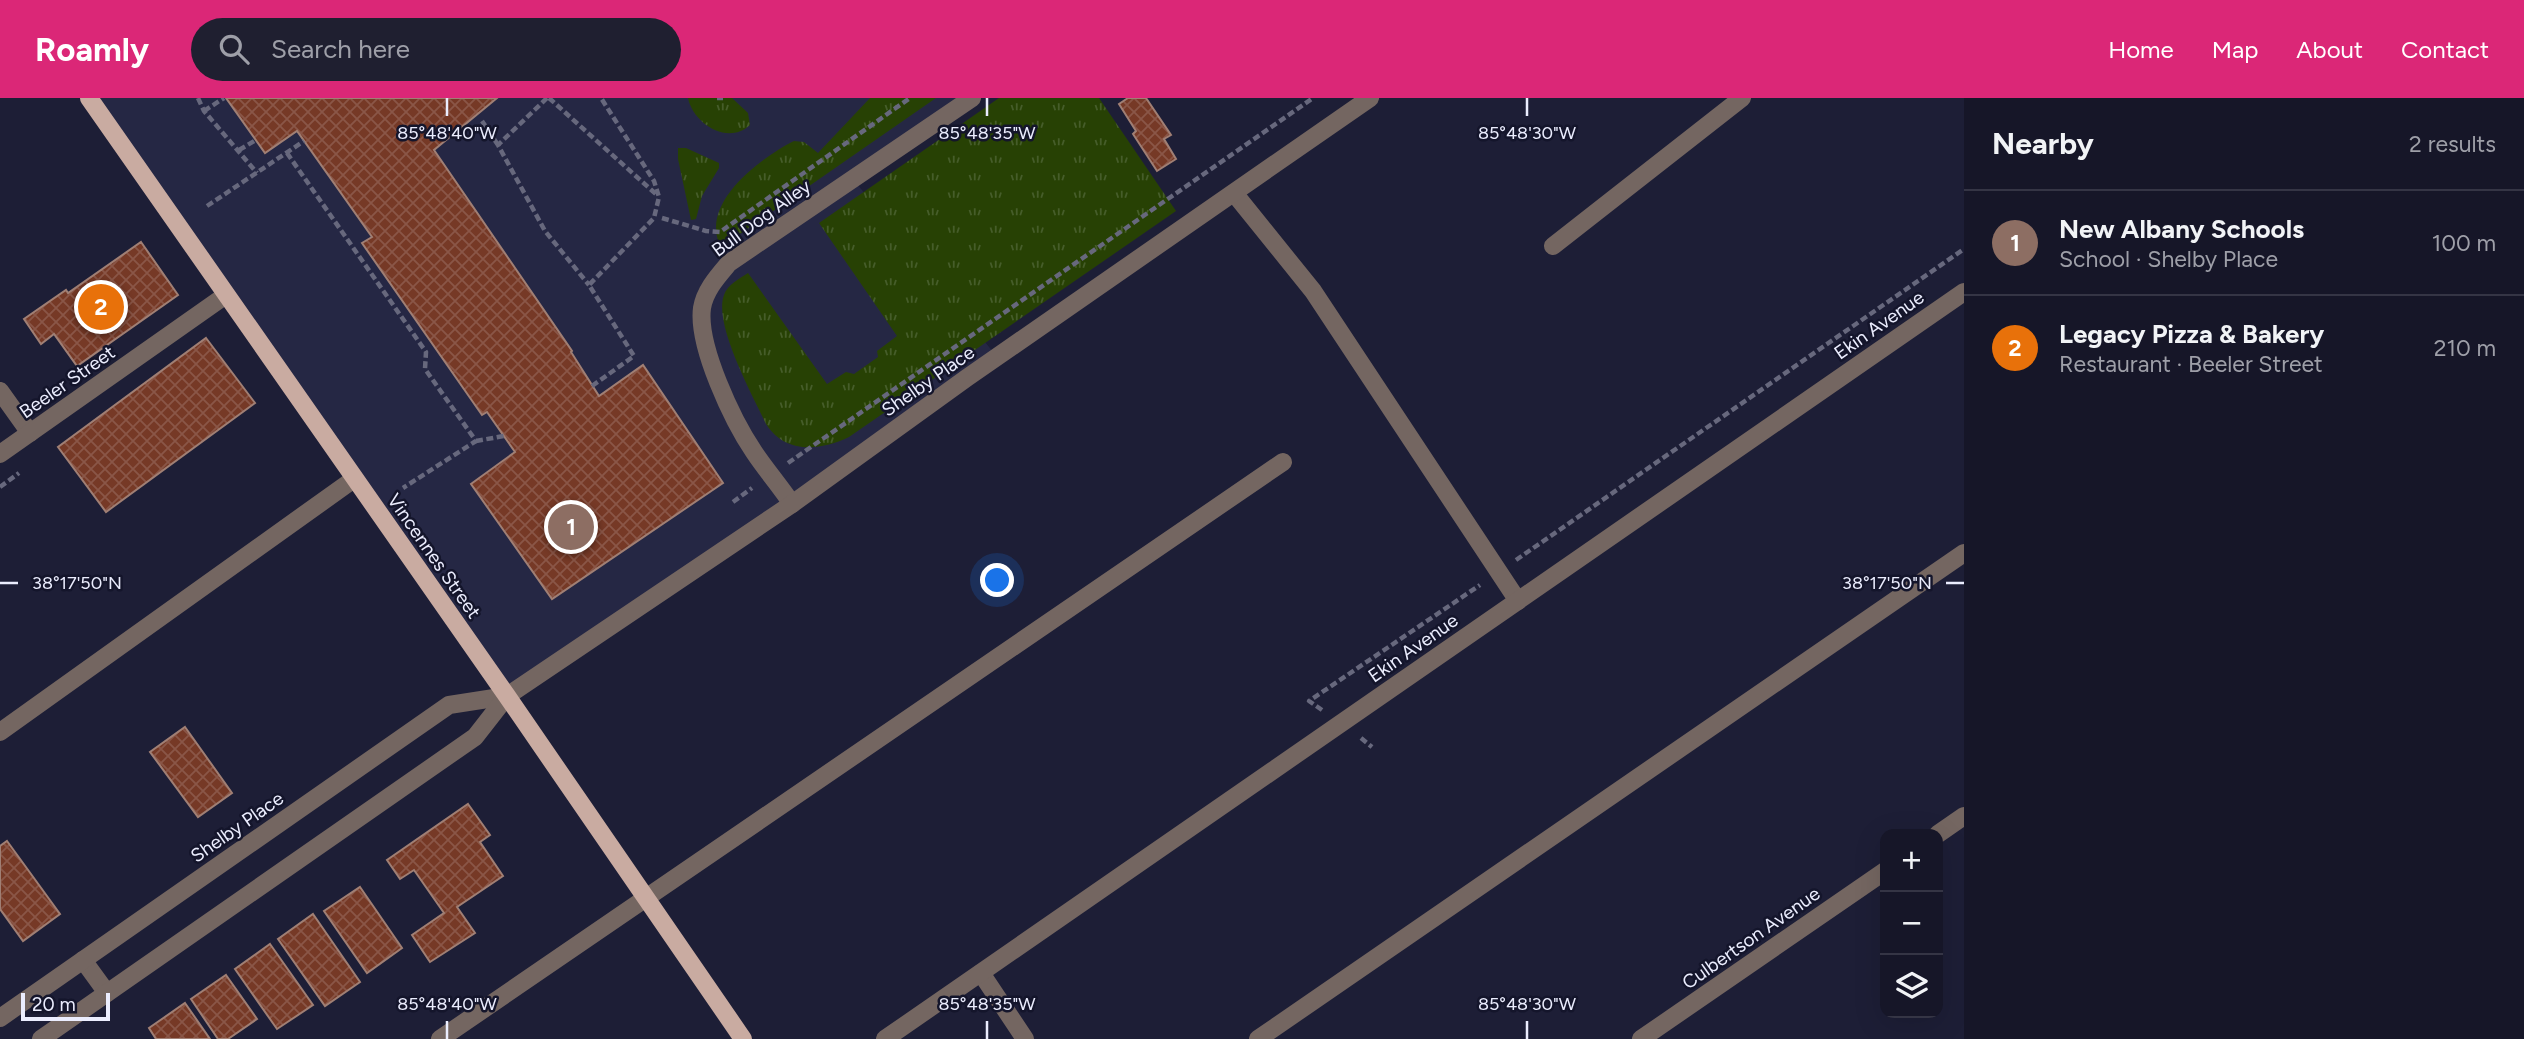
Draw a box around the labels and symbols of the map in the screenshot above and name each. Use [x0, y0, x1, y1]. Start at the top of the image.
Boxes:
text: 85°48'40"W [397, 122, 498, 144]
text: 85°48'35"W [938, 122, 1036, 144]
text: 85°48'30"W [1478, 122, 1577, 144]
street label: Bull Dog Alley [707, 174, 815, 262]
pin: 2 [78, 281, 124, 333]
street label: Ekin Avenue [1830, 286, 1928, 364]
street label: Beeler Street [15, 341, 119, 423]
street label: Shelby Place [877, 341, 979, 421]
street label: Vincennes Street [382, 489, 486, 623]
pin: 1 [548, 501, 594, 553]
your location [980, 563, 1014, 597]
text: 38°17'50"N [32, 572, 122, 594]
text: 38°17'50"N [1842, 572, 1932, 594]
street label: Ekin Avenue [1364, 609, 1462, 687]
street label: Shelby Place [186, 787, 288, 867]
street label: Culbertson Avenue [1678, 882, 1824, 994]
scale bar [21, 990, 110, 1022]
text: 85°48'40"W [397, 993, 498, 1015]
text: 85°48'35"W [938, 993, 1036, 1015]
text: 85°48'30"W [1478, 993, 1577, 1015]

